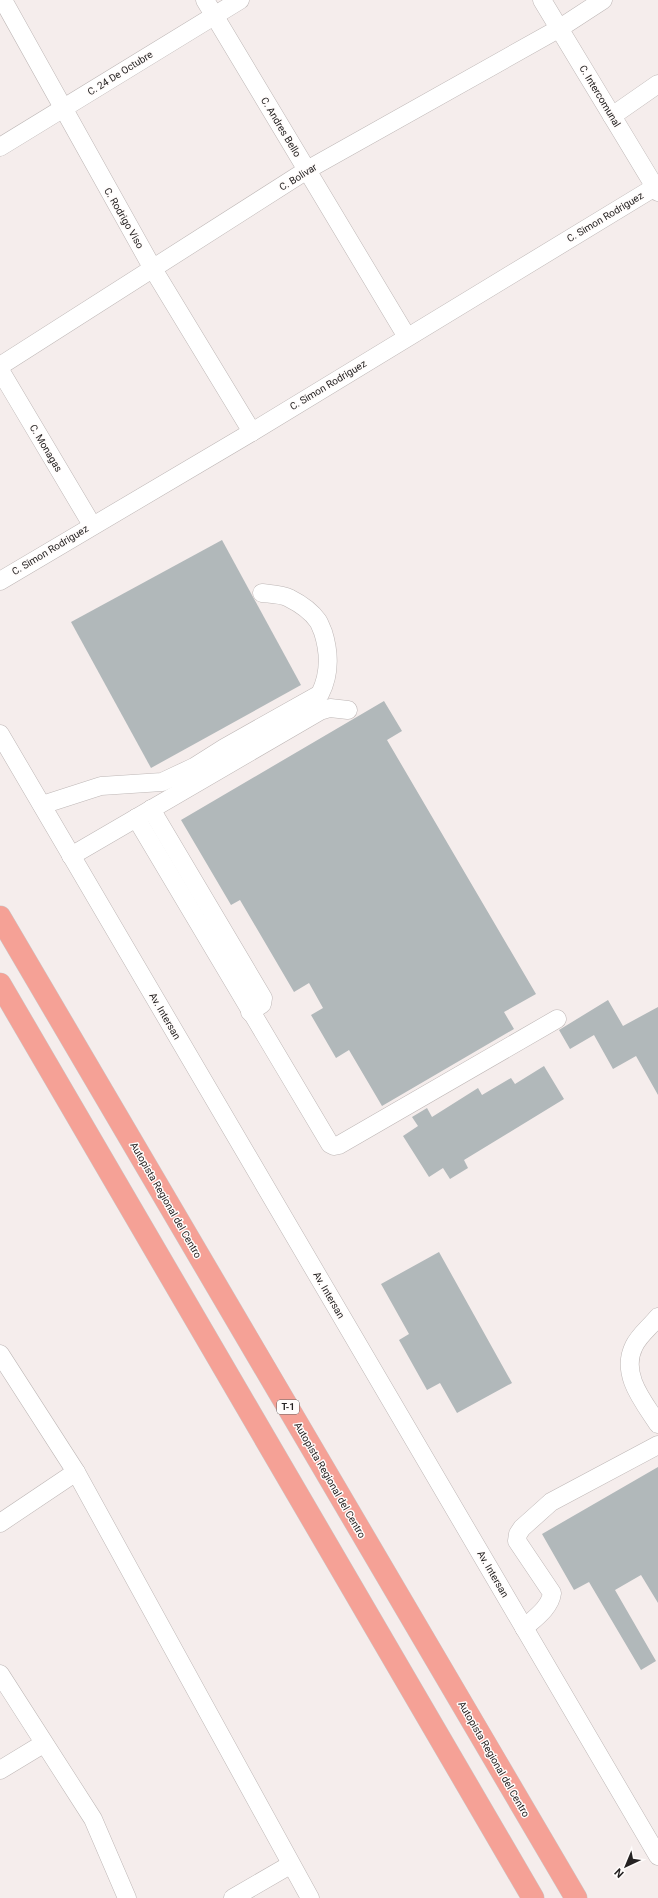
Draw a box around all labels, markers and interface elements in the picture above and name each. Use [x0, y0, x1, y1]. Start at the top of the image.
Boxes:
street label: C. 24 De Octubre [85, 49, 155, 97]
street label: C. Intercomunal [577, 63, 623, 129]
street label: C. Andres Bello [259, 95, 303, 159]
street label: C. Bolivar [277, 161, 319, 193]
street label: C. Rodrigo Viso [102, 186, 146, 251]
street label: C. Simon Rodriguez [565, 190, 645, 244]
street label: C. Simon Rodriguez [288, 358, 368, 412]
street label: C. Monagas [28, 422, 64, 474]
street label: C. Simon Rodriguez [10, 523, 90, 577]
street label: Av. Intersan [147, 991, 183, 1041]
street label: Autopista Regional del Centro [128, 1140, 204, 1260]
street label: Av. Intersan [311, 1270, 347, 1320]
road number: T-1 [277, 1400, 299, 1414]
street label: Autopista Regional del Centro [292, 1420, 368, 1540]
street label: Av. Intersan [475, 1549, 511, 1599]
street label: Autopista Regional del Centro [456, 1699, 532, 1819]
north arrow [606, 1846, 646, 1886]
text: N [612, 1865, 627, 1880]

